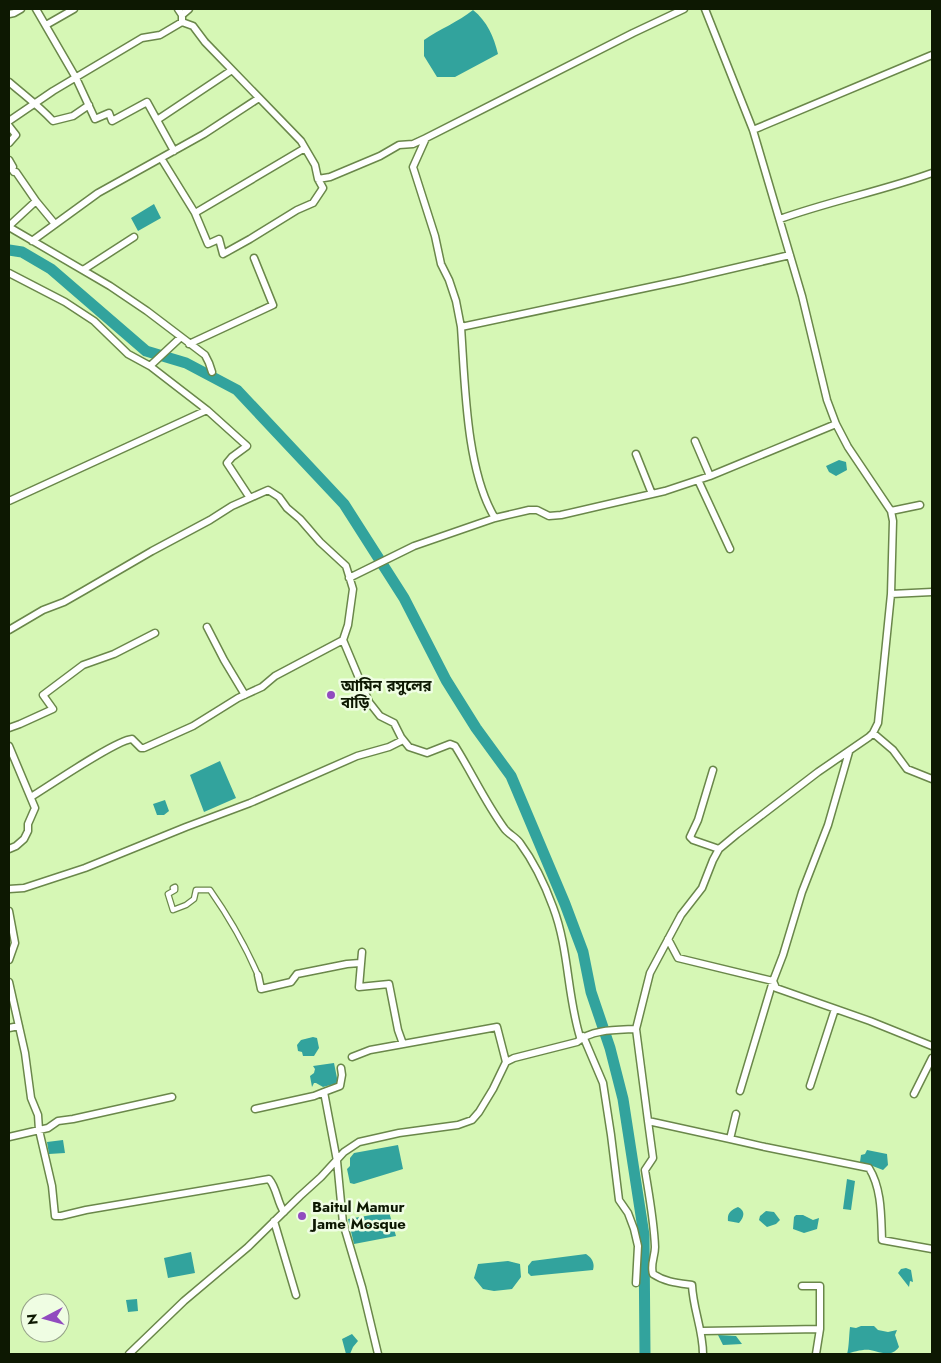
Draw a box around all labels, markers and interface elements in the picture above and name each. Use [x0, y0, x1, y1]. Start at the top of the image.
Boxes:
place label: আমিন রসুলের বাড়ি [340, 675, 432, 714]
marker: আমিন রসুলের বাড়ি [325, 689, 337, 701]
place label: Baitul Mamur Jame Mosque [309, 1196, 406, 1235]
marker: Baitul Mamur Jame Mosque [296, 1210, 308, 1222]
north arrow [20, 1293, 70, 1343]
text: N [22, 1313, 43, 1326]

